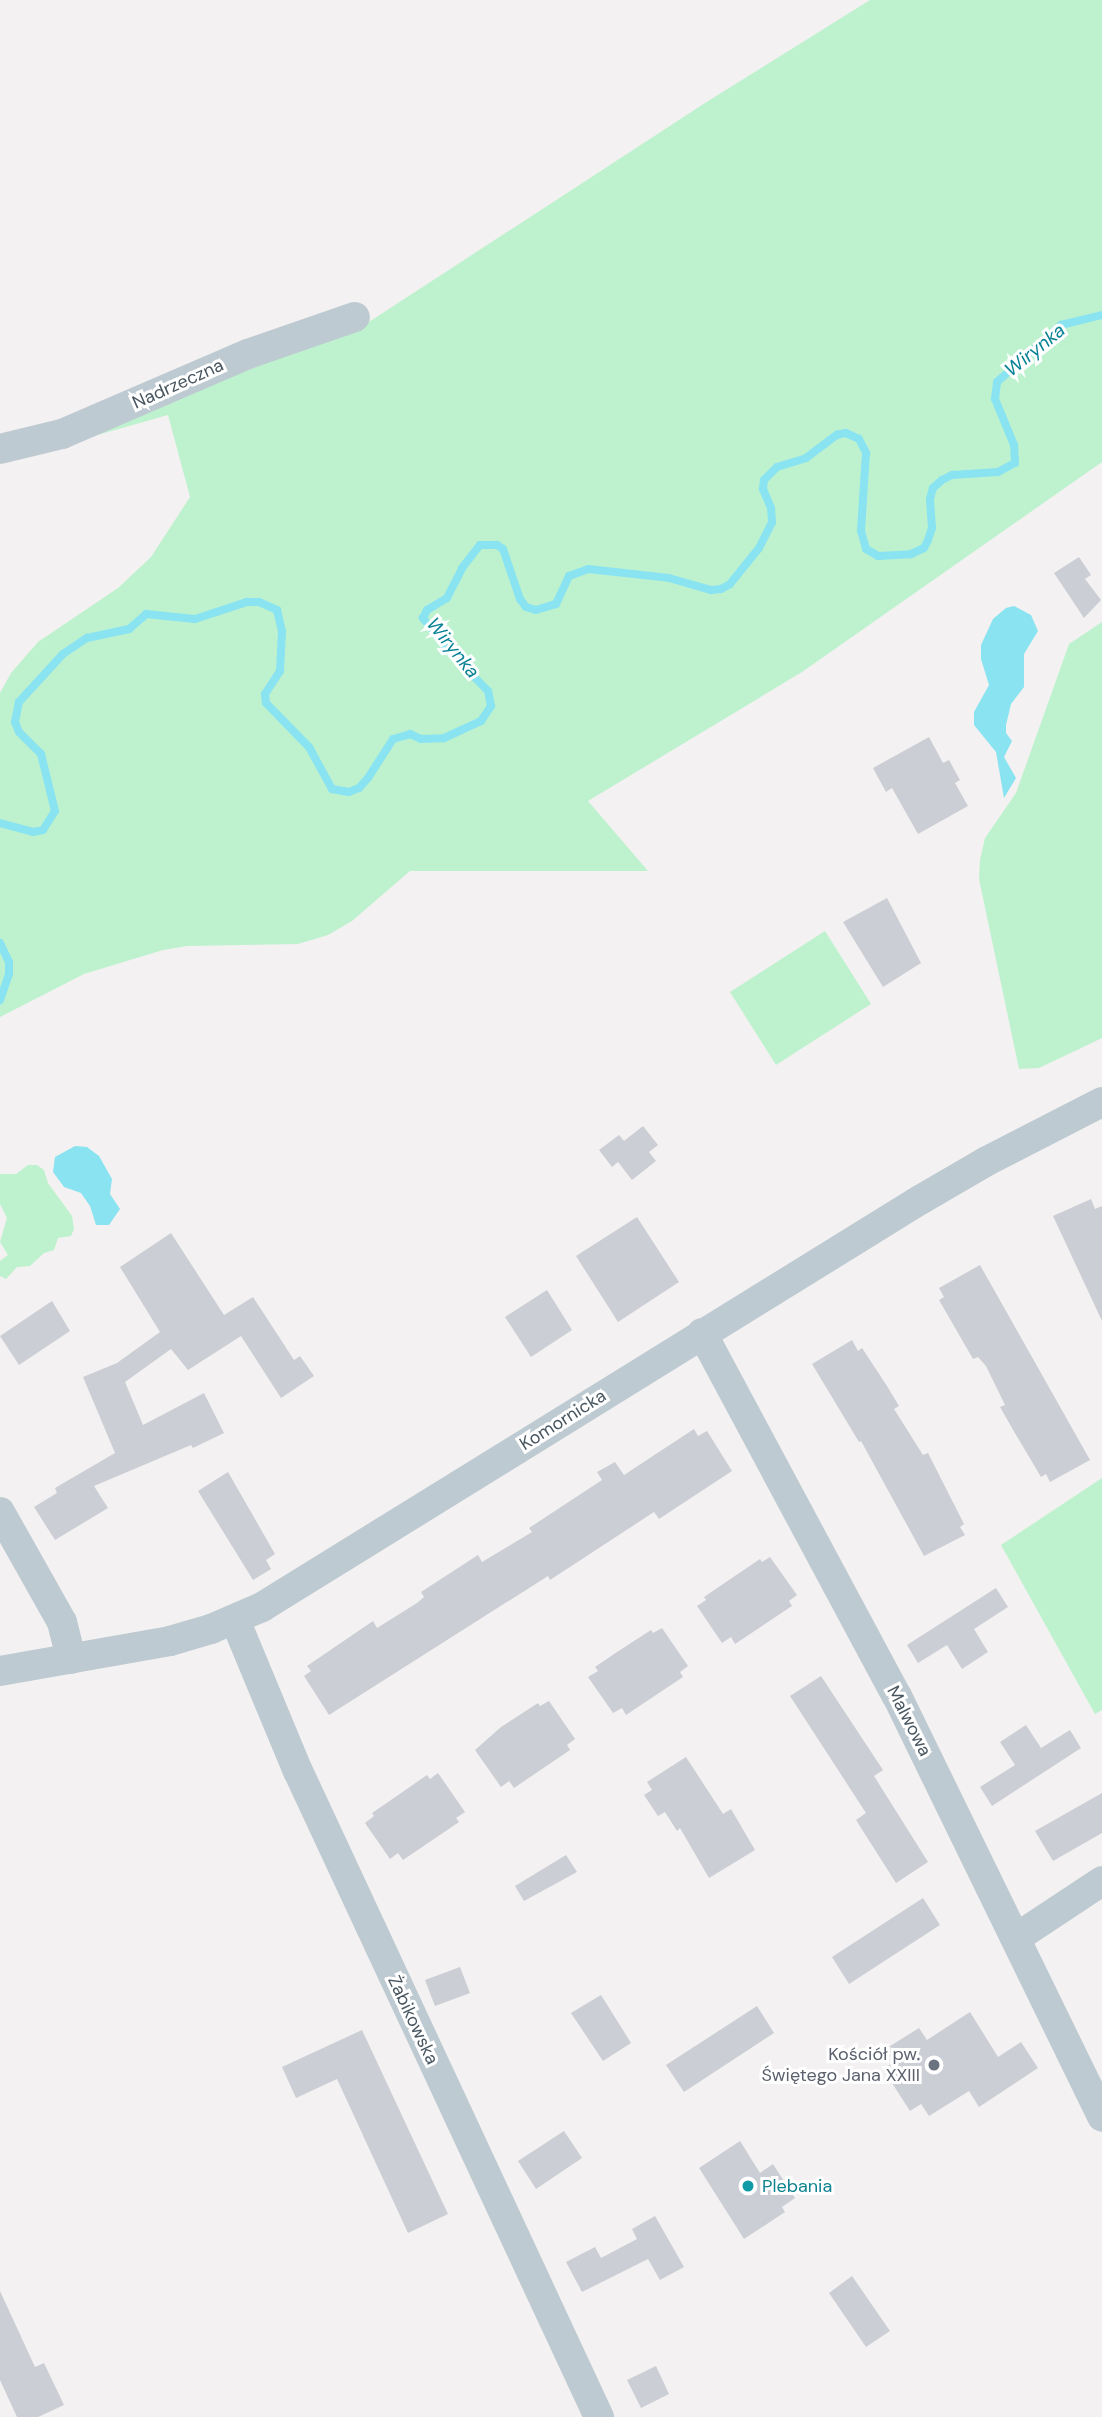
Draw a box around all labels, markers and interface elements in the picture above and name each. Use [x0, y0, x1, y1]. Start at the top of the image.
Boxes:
water label: Wirynka [1000, 319, 1070, 381]
street label: Nadrzeczna [129, 354, 227, 414]
water label: Wirynka [422, 613, 484, 683]
street label: Komornicka [516, 1385, 610, 1455]
street label: Malwowa [882, 1682, 936, 1760]
street label: Żabikowska [383, 1972, 443, 2068]
place label: Kościół pw. Świętego Jana XXIII [761, 2044, 920, 2086]
marker: Kościół pw. Świętego Jana XXIII [926, 2057, 942, 2073]
place label: Plebania [762, 2175, 832, 2197]
marker: Plebania [740, 2178, 756, 2194]

